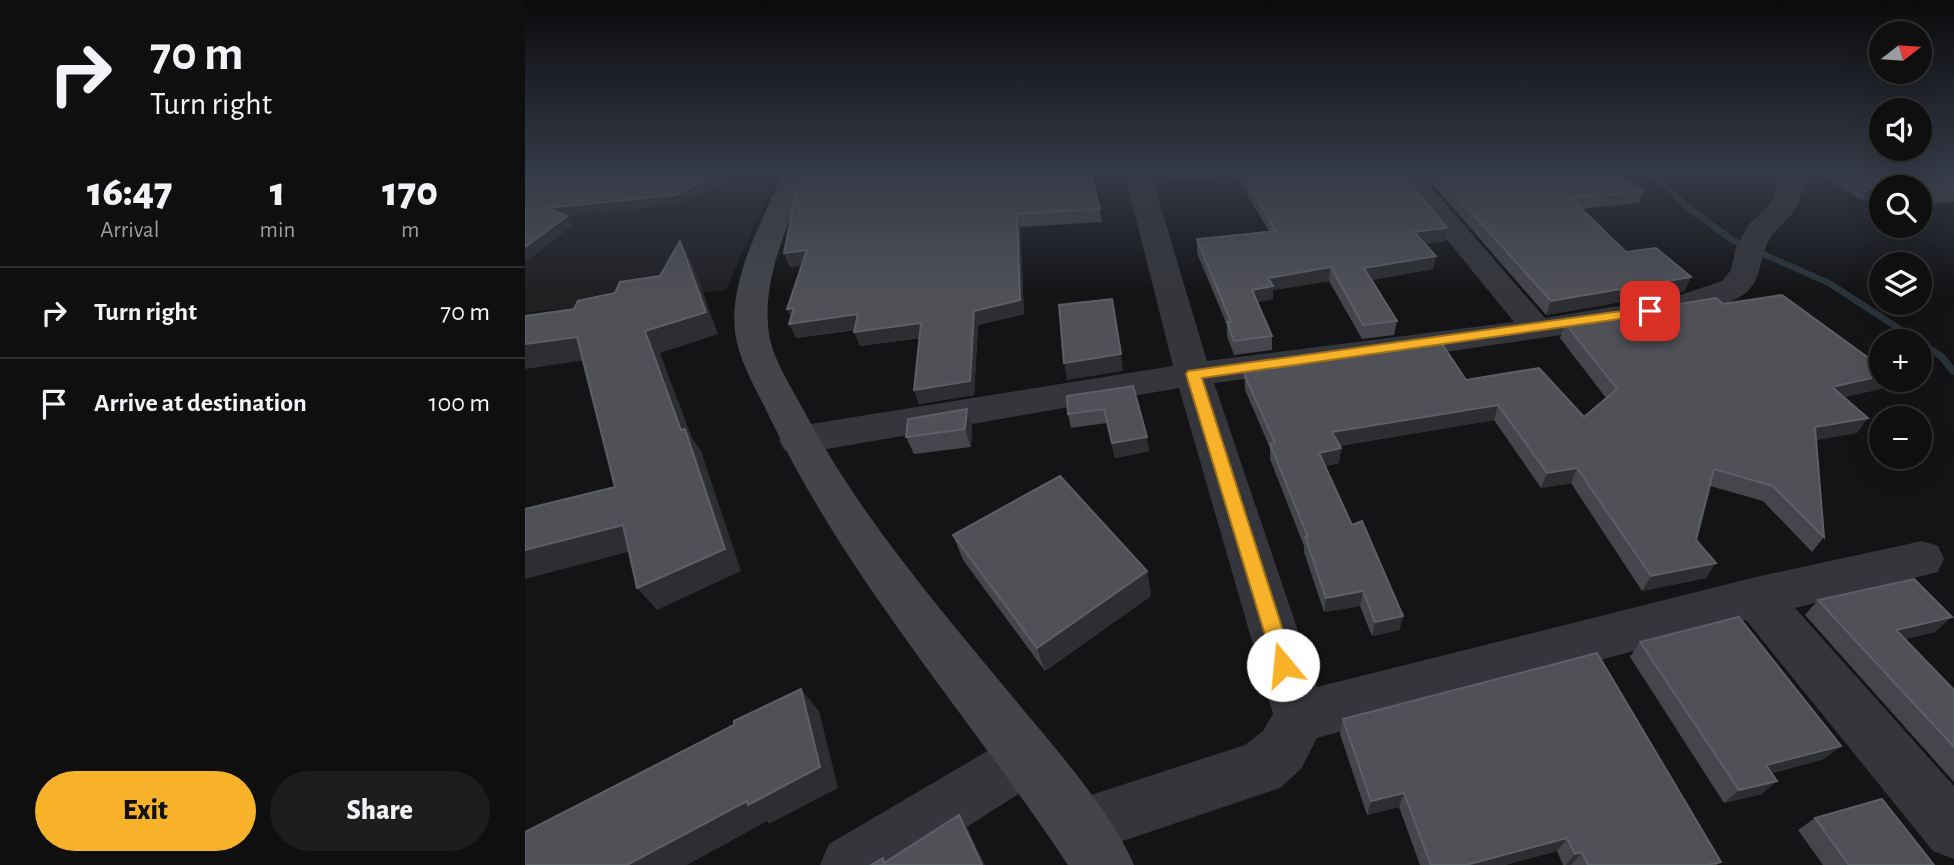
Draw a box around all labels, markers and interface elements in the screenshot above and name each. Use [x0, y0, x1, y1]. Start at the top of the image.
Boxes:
north arrow [1869, 21, 1932, 84]
map controls [1869, 21, 1932, 469]
icon: right [35, 28, 126, 119]
text: 70 m [150, 30, 244, 79]
text: Turn right [150, 88, 272, 120]
button: sound [1869, 98, 1932, 161]
text: 16:47 [87, 171, 173, 213]
text: 1 [270, 171, 285, 213]
text: 170 [382, 171, 438, 213]
button: search [1869, 175, 1932, 238]
text: Arrival [100, 219, 159, 242]
text: min [260, 219, 295, 242]
text: m [401, 219, 419, 242]
button: layers [1869, 252, 1932, 315]
pin [1620, 281, 1680, 341]
icon: arrive [1631, 292, 1669, 330]
icon: right [35, 294, 73, 332]
text: Turn right [94, 299, 197, 325]
text: 70 m [440, 299, 490, 325]
button: + [1869, 329, 1932, 392]
icon: arrive [35, 385, 73, 423]
text: Arrive at destination [94, 390, 307, 416]
text: 100 m [429, 390, 490, 416]
button: − [1869, 406, 1932, 469]
position arrow [1246, 628, 1320, 702]
button: Exit [35, 771, 256, 851]
button: Share [270, 771, 490, 851]

